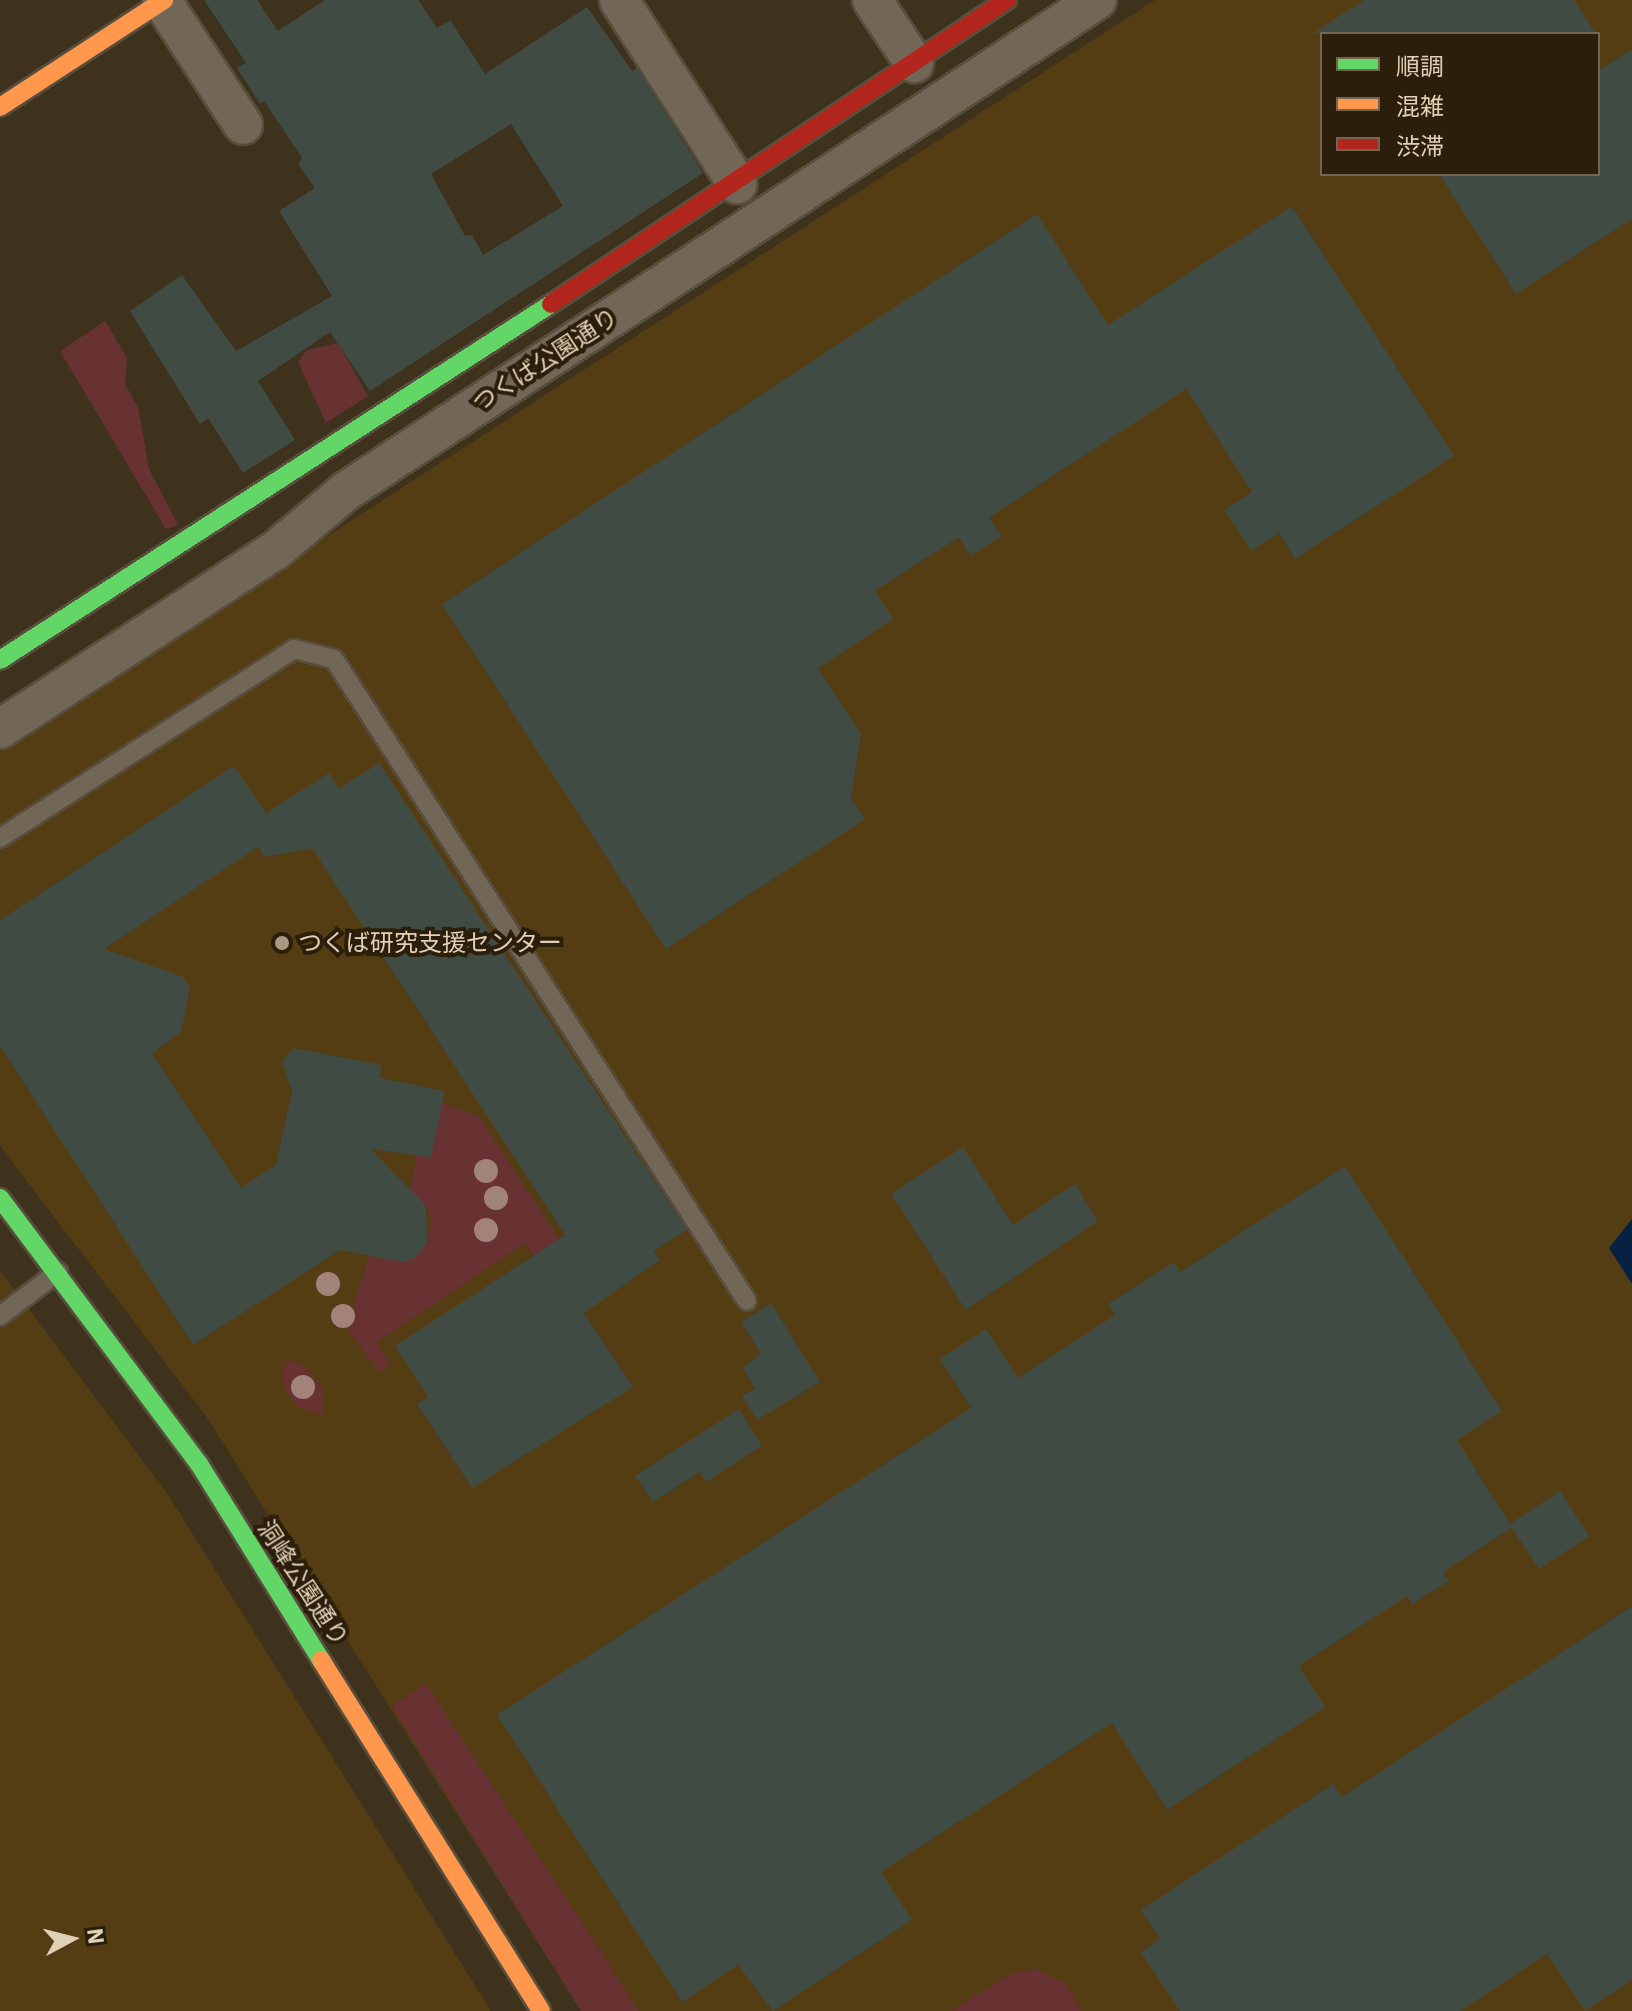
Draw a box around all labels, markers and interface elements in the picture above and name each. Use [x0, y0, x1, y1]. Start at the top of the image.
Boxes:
legend [1320, 32, 1600, 176]
text: 順調 [1396, 50, 1444, 82]
text: 混雑 [1396, 90, 1444, 122]
text: 渋滞 [1396, 130, 1444, 162]
street label: つくば公園通り [467, 302, 623, 418]
place label: つくば研究支援センター [298, 929, 562, 957]
marker: つくば研究支援センター [273, 934, 291, 952]
street label: 洞峰公園通り [252, 1515, 354, 1651]
north arrow [32, 1899, 112, 1979]
text: N [81, 1926, 112, 1946]

